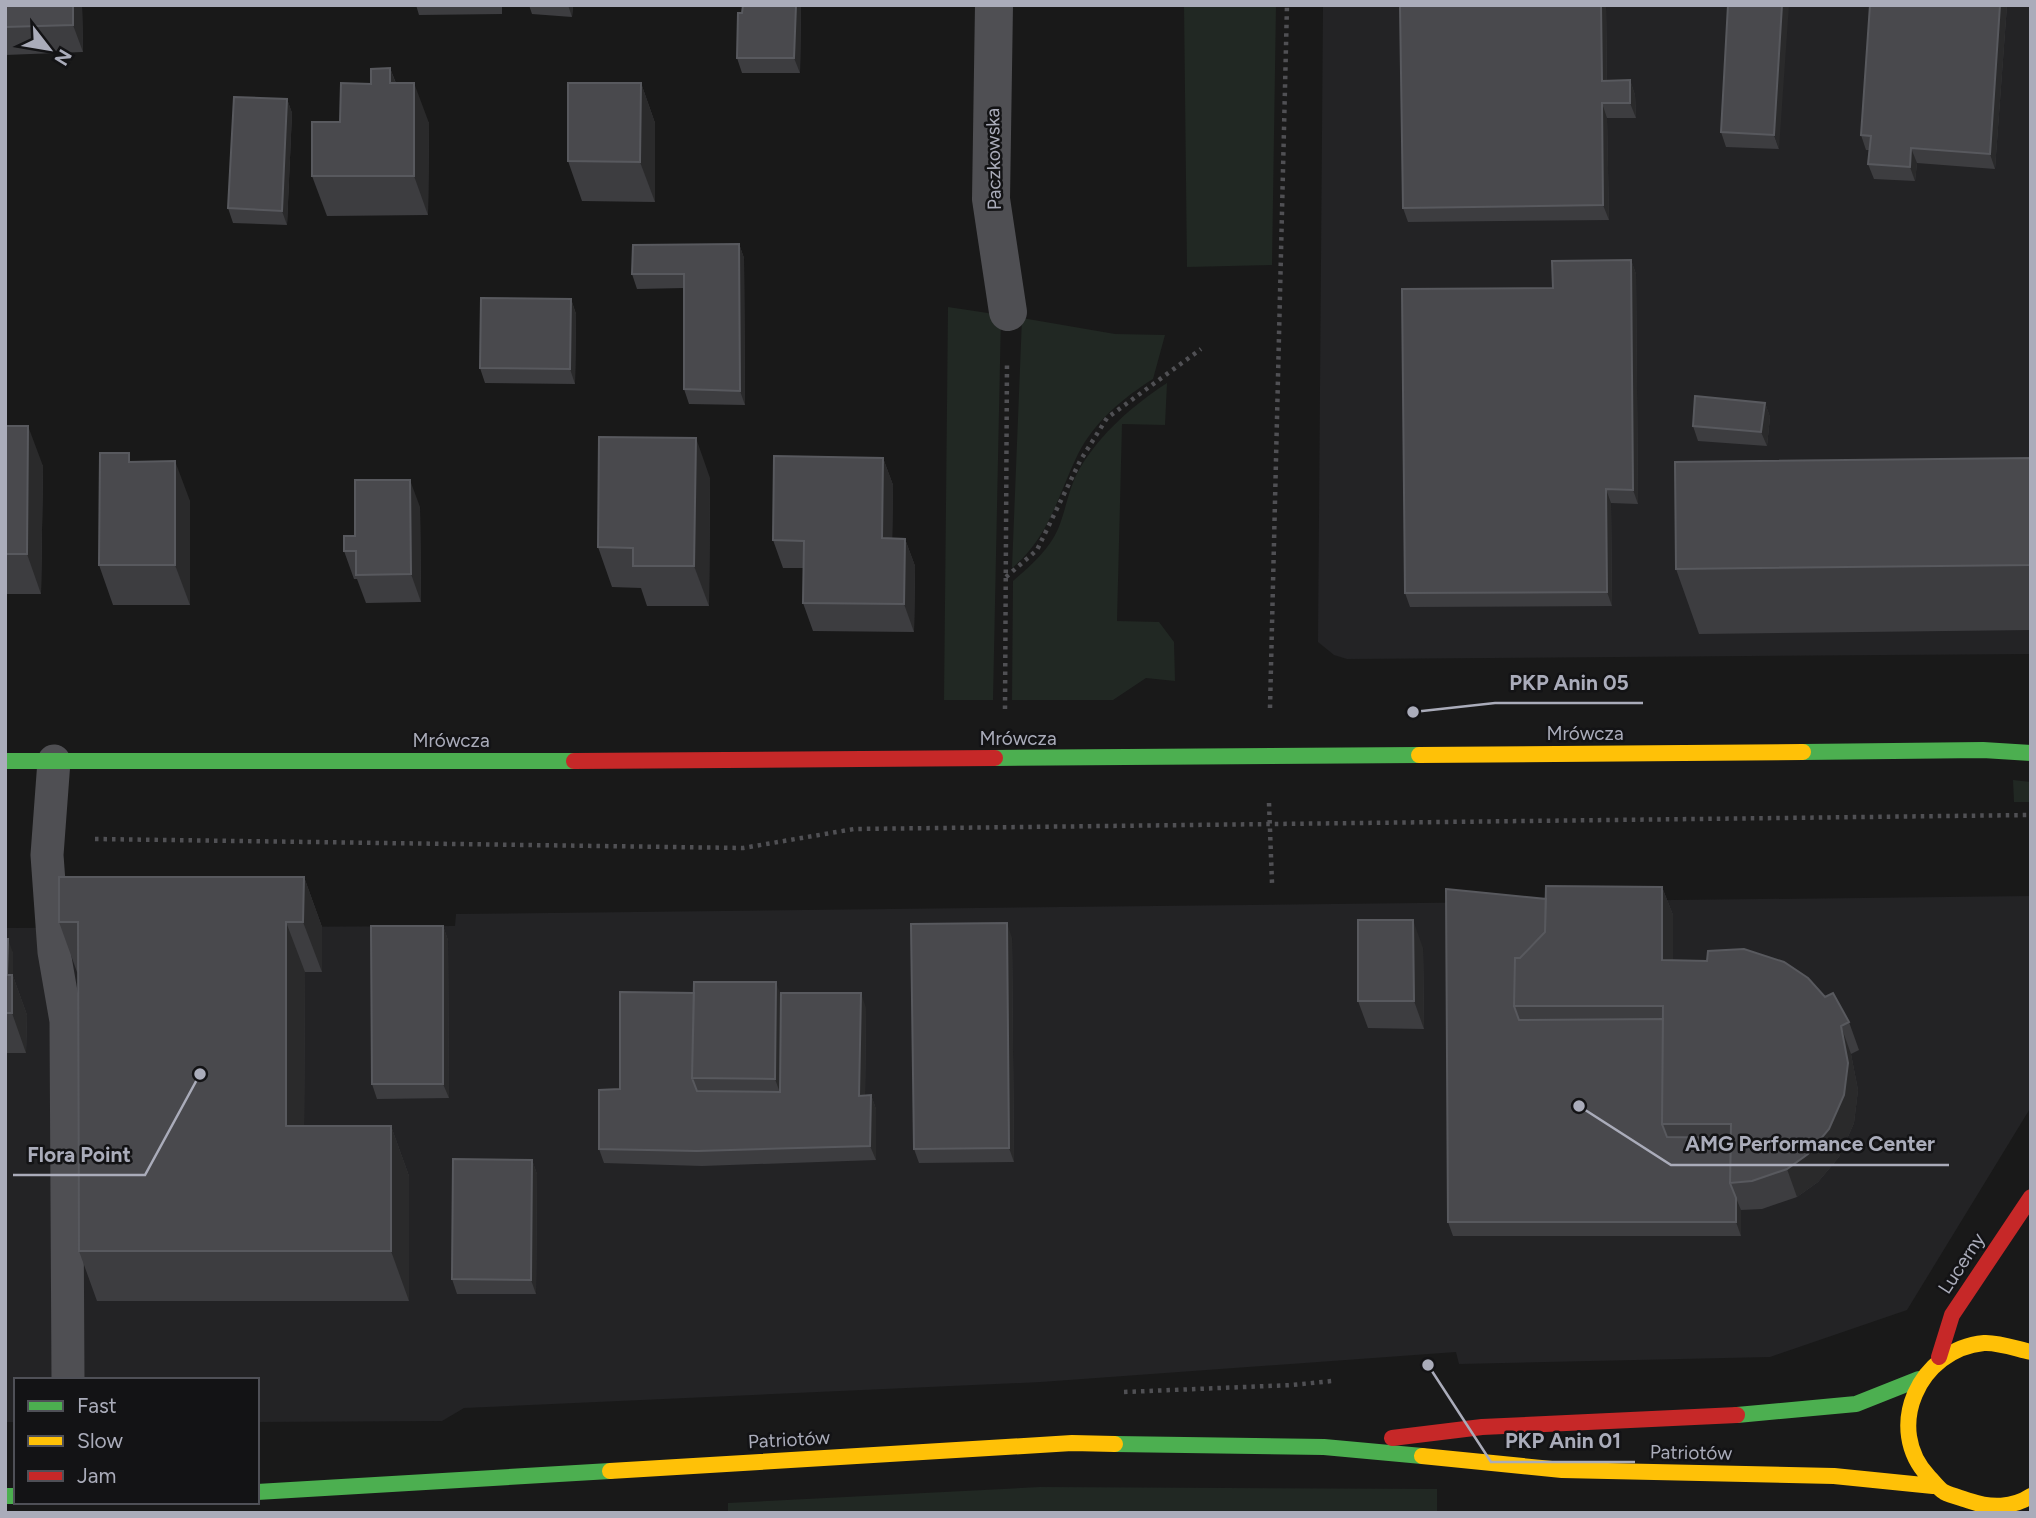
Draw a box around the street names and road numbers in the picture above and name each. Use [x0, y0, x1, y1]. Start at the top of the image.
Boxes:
street label: Paczkowska [981, 108, 1006, 210]
street label: Mrówcza [1546, 722, 1624, 745]
street label: Mrówcza [979, 727, 1057, 750]
street label: Mrówcza [412, 729, 490, 752]
street label: Lucerny [1933, 1228, 1990, 1298]
street label: Patriotów [747, 1426, 831, 1453]
street label: Patriotów [1650, 1440, 1732, 1465]

